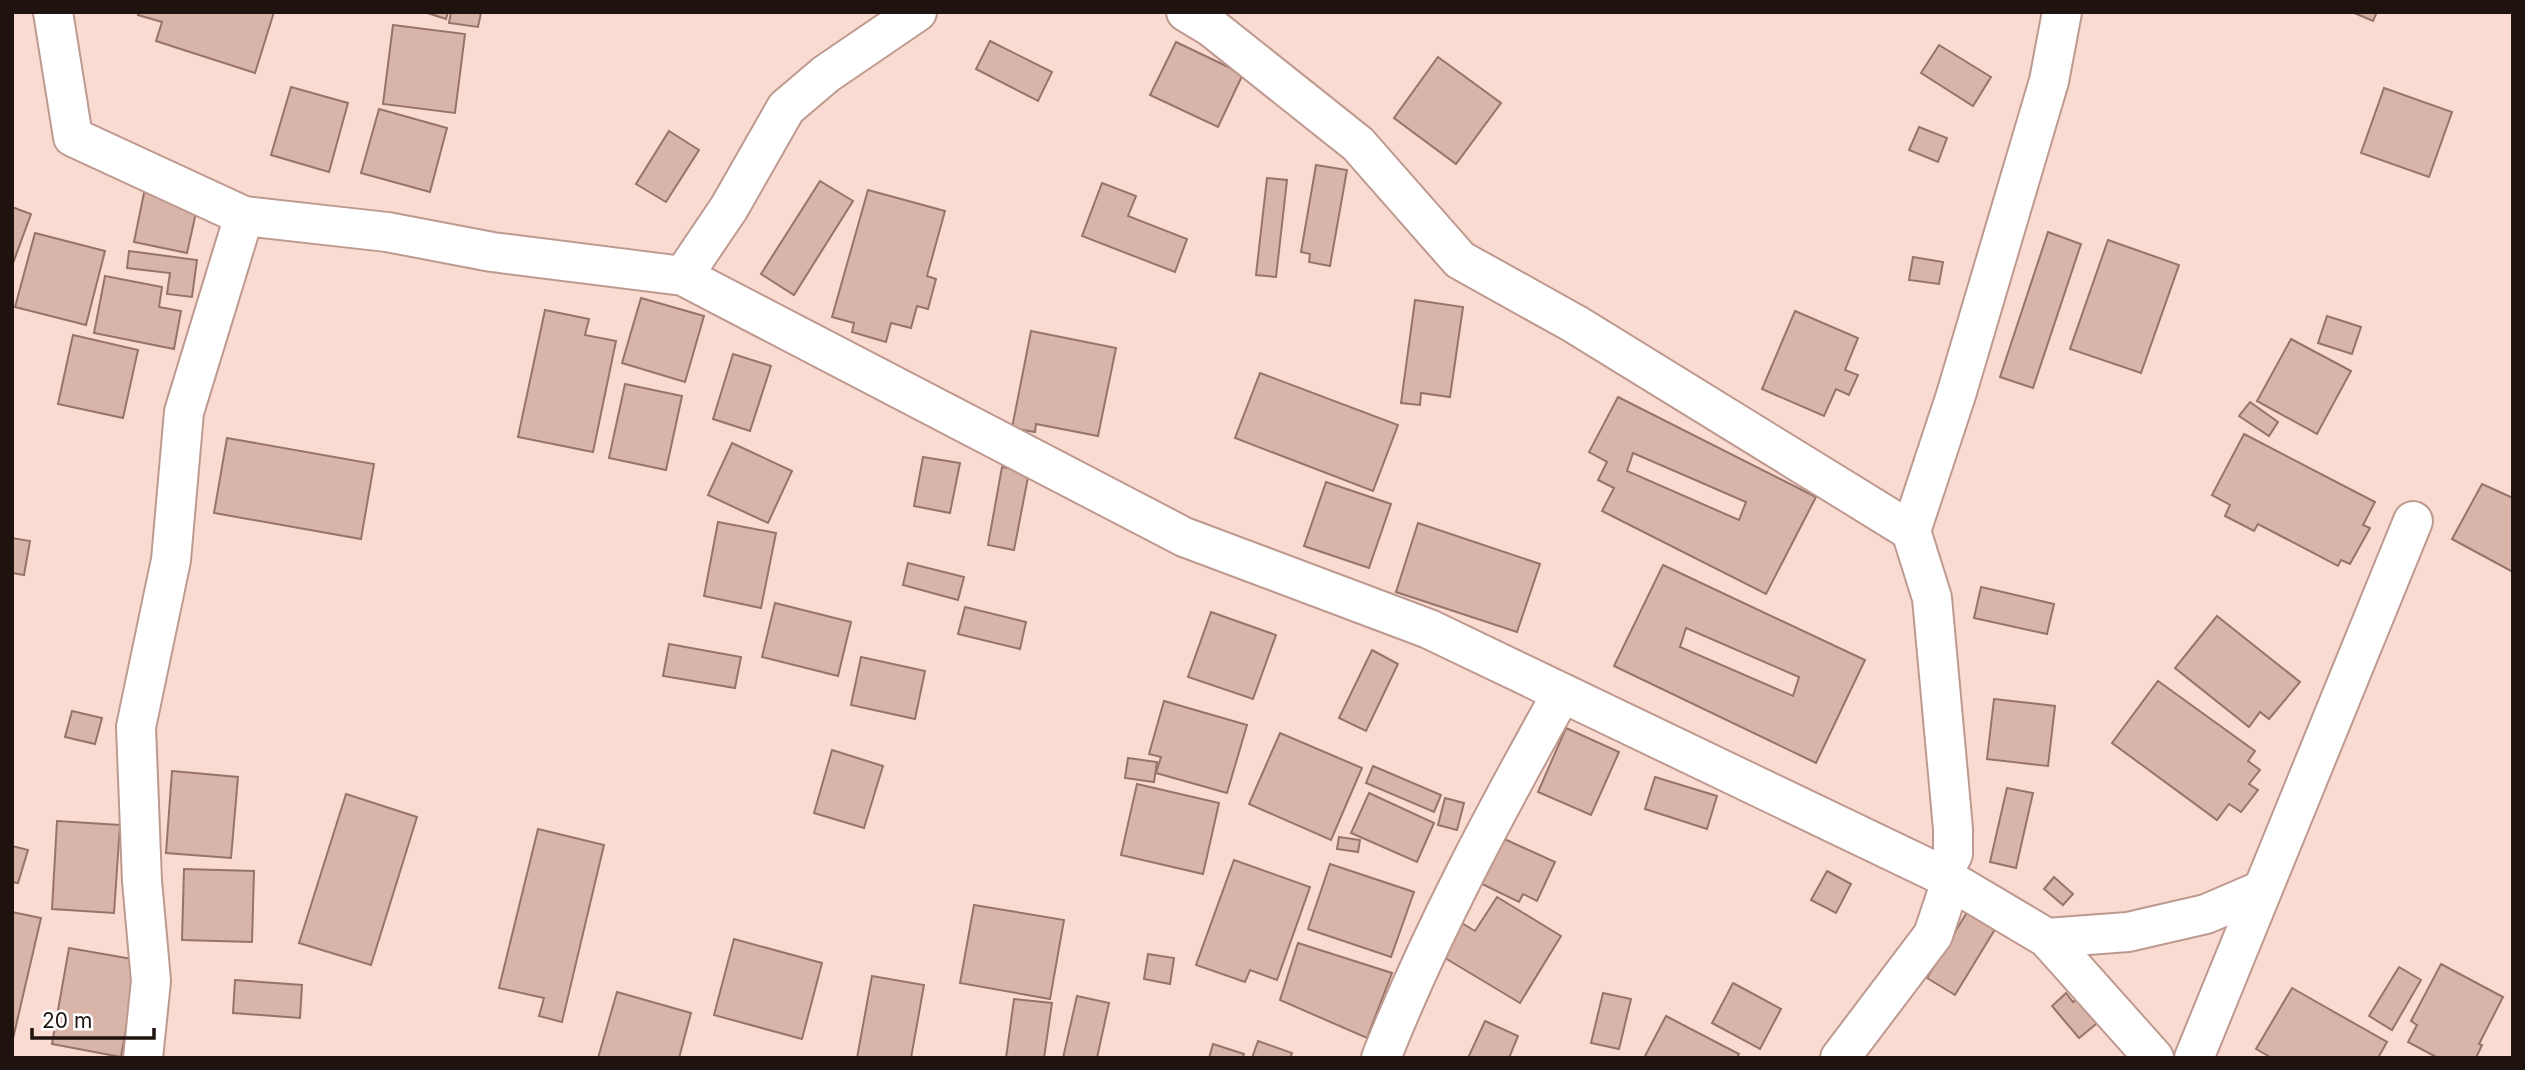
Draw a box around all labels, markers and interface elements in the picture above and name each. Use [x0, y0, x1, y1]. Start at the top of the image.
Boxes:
scale bar [32, 996, 154, 1040]
text: 20 m [42, 1008, 92, 1033]

